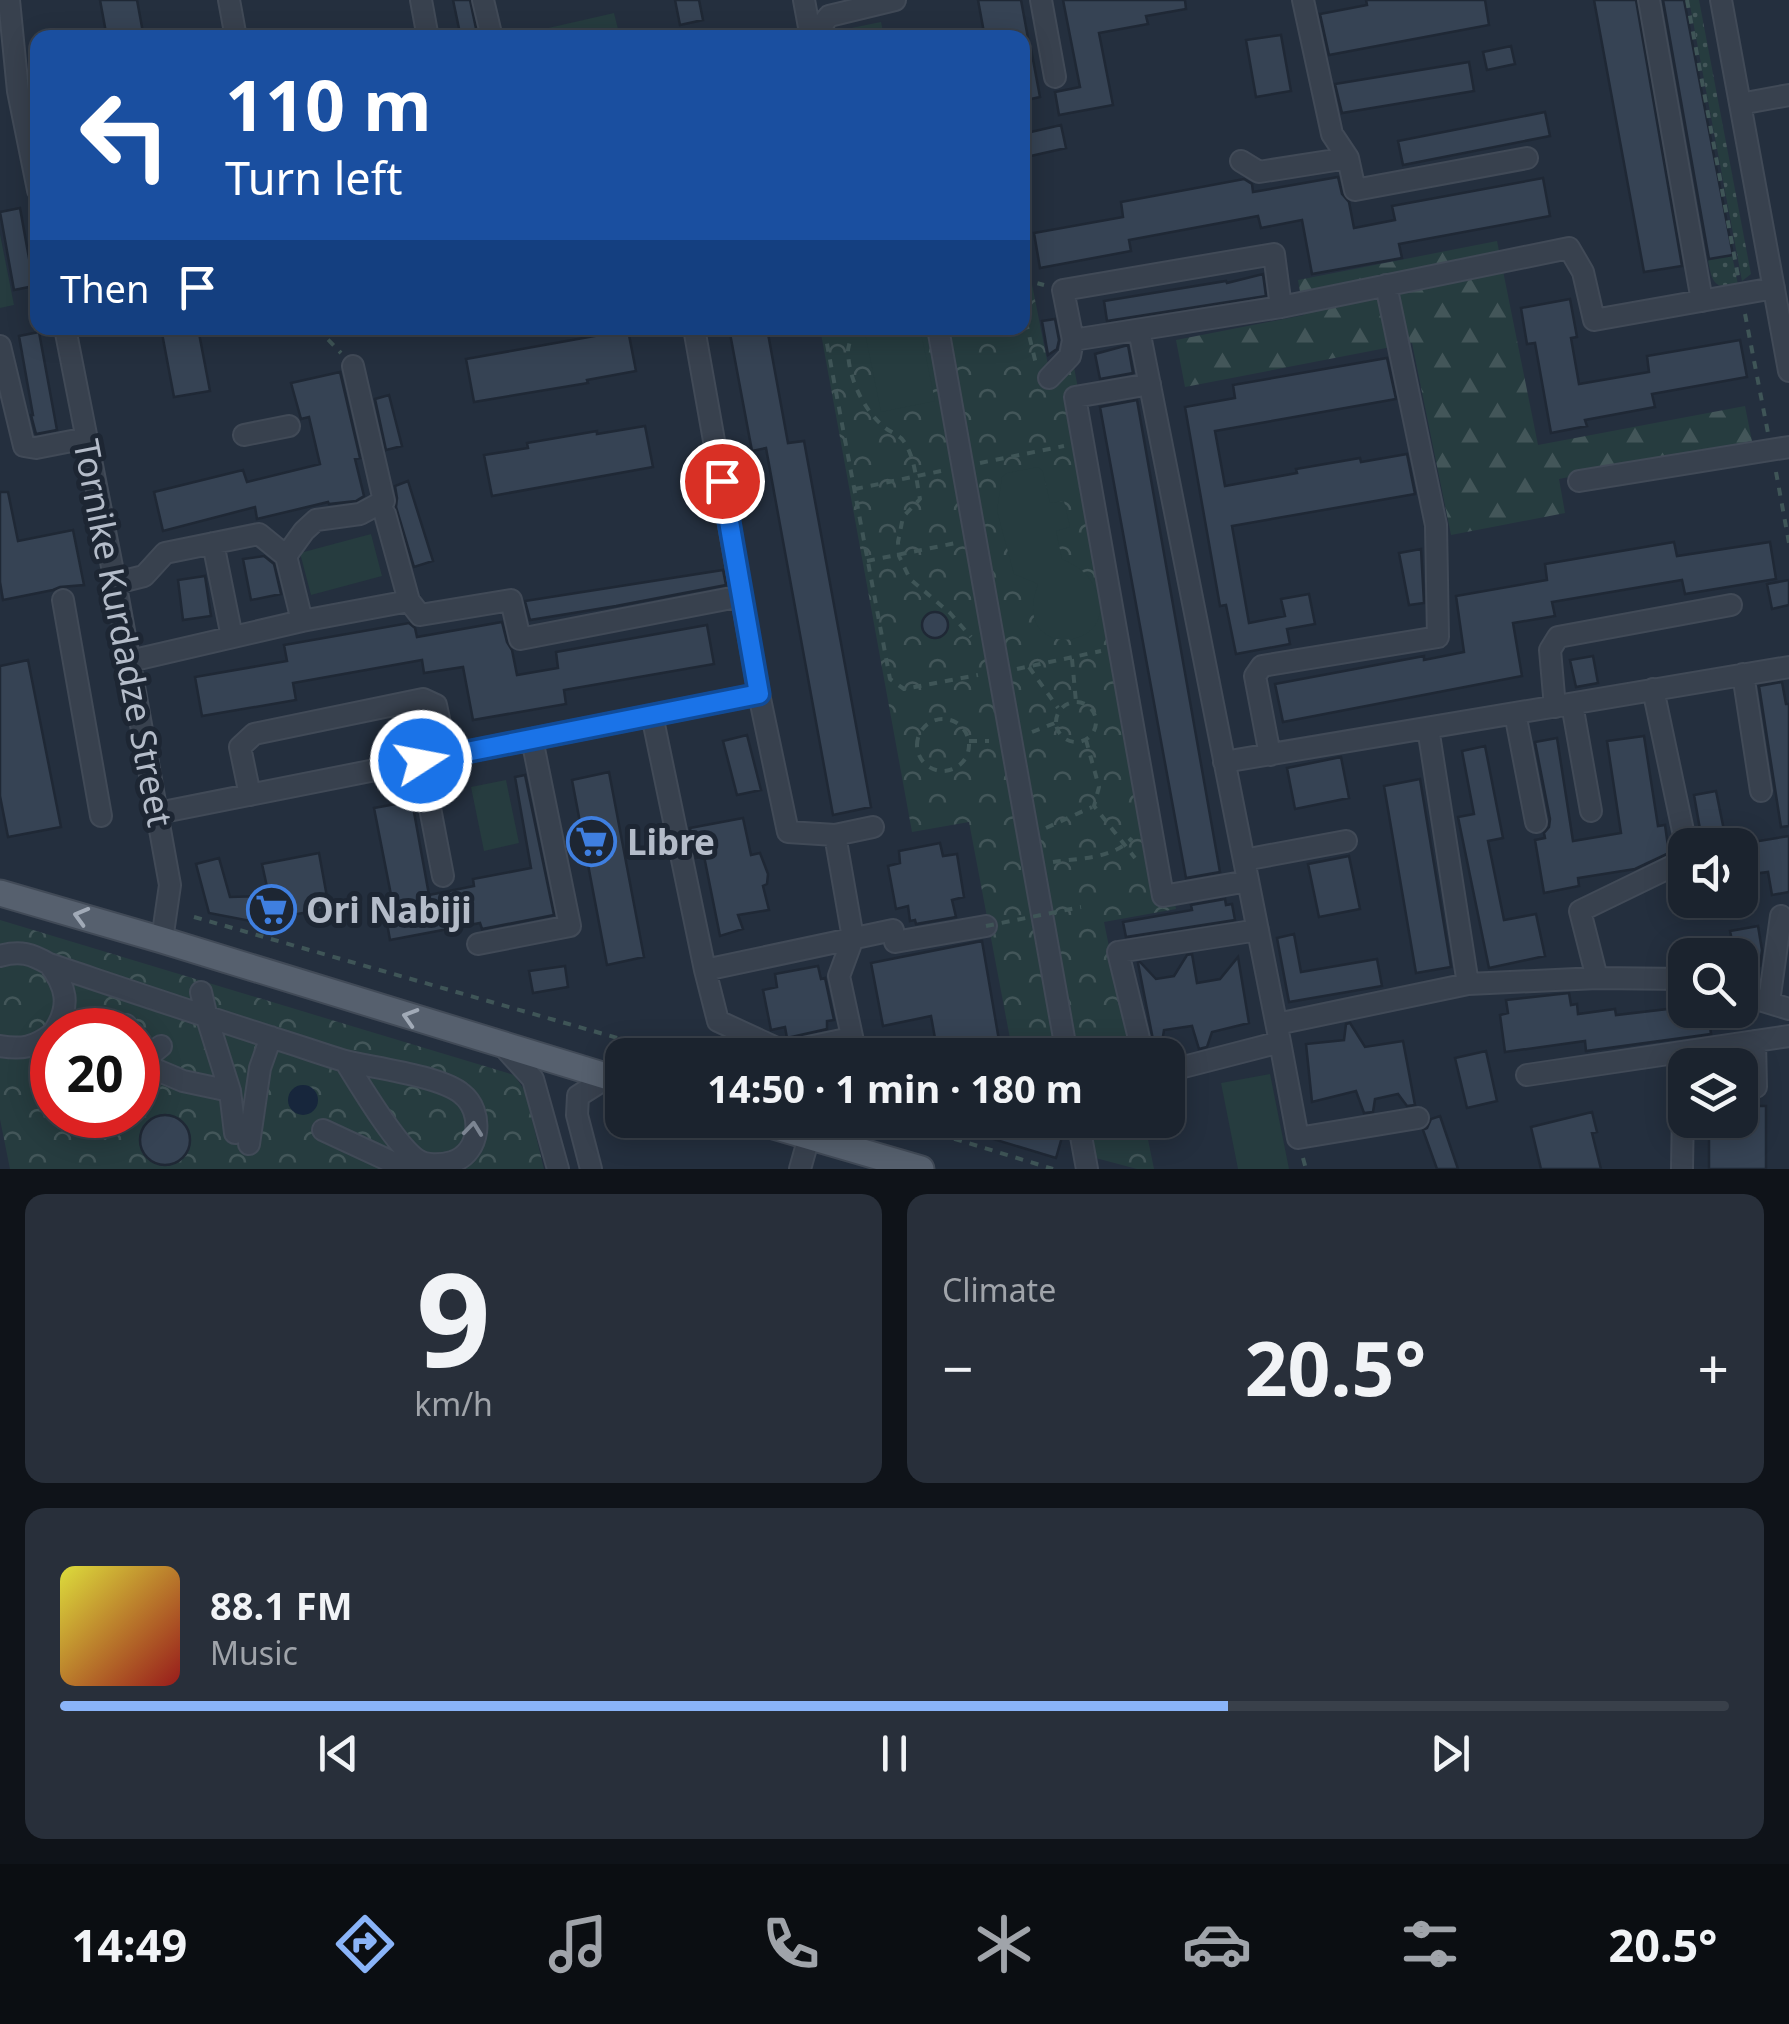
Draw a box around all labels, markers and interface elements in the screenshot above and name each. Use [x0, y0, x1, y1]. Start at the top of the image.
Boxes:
text: 110 m [225, 56, 432, 152]
icon: left [60, 70, 190, 200]
text: Turn left [225, 147, 402, 208]
icon: arrive [170, 260, 225, 315]
text: Then [60, 262, 150, 314]
street label: Tornike Kurdadze Street [63, 435, 185, 831]
pin [680, 439, 765, 524]
icon: arrive [695, 454, 750, 509]
position arrow [369, 709, 473, 813]
supermarket icon: Libre [566, 815, 618, 867]
place label: Libre [627, 818, 715, 865]
map controls [1668, 828, 1758, 1138]
button: sound [1668, 828, 1758, 918]
supermarket icon: Ori Nabiji [245, 883, 297, 935]
place label: Ori Nabiji [306, 886, 472, 933]
one-way arrow [73, 907, 90, 928]
button: search [1668, 938, 1758, 1028]
speed limit sign: 20 [30, 1008, 160, 1138]
one-way arrow [402, 1008, 419, 1029]
button: layers [1668, 1048, 1758, 1138]
text: 14:50 · 1 min · 180 m [707, 1062, 1083, 1114]
one-way arrow [461, 1121, 483, 1137]
text: 9 [416, 1228, 491, 1405]
text: Climate [942, 1268, 1056, 1311]
text: 20.5° [1245, 1316, 1426, 1418]
text: − [942, 1330, 973, 1405]
text: + [1698, 1330, 1729, 1405]
text: km/h [414, 1382, 493, 1425]
text: 88.1 FM [210, 1579, 352, 1631]
text: Music [210, 1631, 298, 1674]
icon: previous [311, 1726, 366, 1781]
icon: pause [867, 1726, 922, 1781]
icon: next [1423, 1726, 1478, 1781]
icon: directions [330, 1909, 400, 1979]
icon: music [543, 1909, 613, 1979]
icon: phone [756, 1909, 826, 1979]
icon: climate [969, 1909, 1039, 1979]
icon: car [1182, 1909, 1252, 1979]
icon: filters [1395, 1909, 1465, 1979]
text: 14:49 [72, 1914, 187, 1975]
text: 20.5° [1608, 1914, 1717, 1975]

